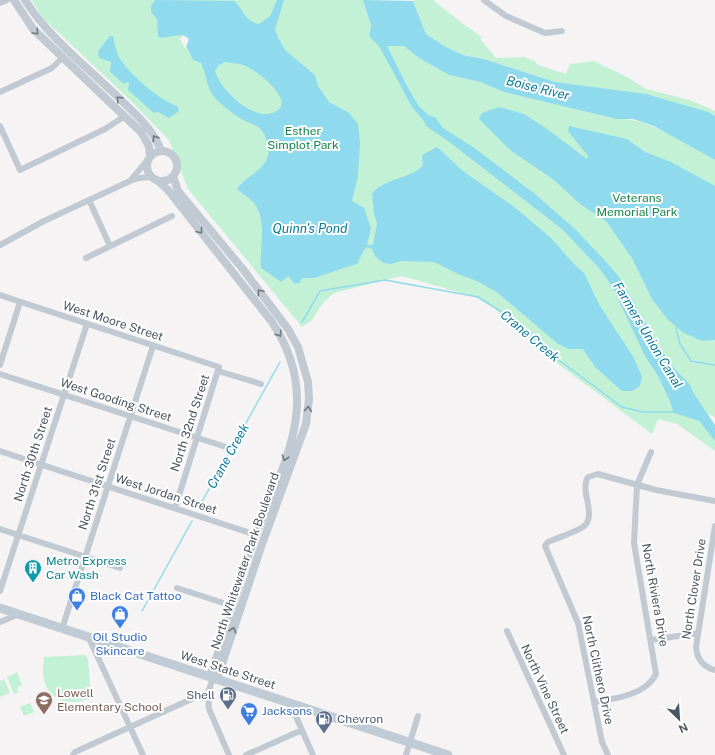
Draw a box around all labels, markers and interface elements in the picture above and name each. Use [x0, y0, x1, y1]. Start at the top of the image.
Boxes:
one-way arrow [31, 27, 39, 35]
water label: Boise River [505, 73, 571, 103]
one-way arrow [117, 97, 124, 104]
park label: Esther Simplot Park [267, 124, 339, 152]
one-way arrow [152, 136, 159, 143]
park label: Veterans Memorial Park [597, 191, 678, 219]
water label: Quinn's Pond [272, 221, 348, 236]
one-way arrow [195, 227, 202, 234]
water label: Farmers Union Canal [610, 279, 686, 391]
one-way arrow [258, 290, 265, 297]
street label: West Moore Street [61, 298, 165, 344]
water label: Crane Creek [497, 307, 563, 365]
one-way arrow [275, 330, 282, 337]
street label: North 32nd Street [168, 372, 212, 473]
street label: West Gooding Street [59, 375, 174, 425]
street label: North 30th Street [11, 404, 55, 503]
one-way arrow [303, 406, 312, 412]
water label: Crane Creek [204, 421, 252, 491]
street label: North 31st Street [76, 436, 119, 532]
one-way arrow [281, 455, 290, 462]
street label: West Jordan Street [113, 471, 219, 517]
street label: North Whitewater Park Boulevard [208, 471, 282, 651]
street label: North Clover Drive [679, 537, 709, 641]
street label: North Riviera Drive [639, 542, 671, 648]
place label: Metro Express Car Wash [46, 554, 127, 582]
building icon: Metro Express Car Wash [23, 558, 43, 583]
shop icon: Black Cat Tattoo [67, 586, 87, 611]
place label: Black Cat Tattoo [90, 589, 182, 603]
shop icon: Oil Studio Skincare [110, 604, 130, 629]
street label: North Clithero Drive [580, 614, 616, 726]
one-way arrow [229, 627, 237, 634]
place label: Oil Studio Skincare [93, 630, 148, 658]
street label: North Vine Street [518, 642, 572, 736]
street label: West State Street [179, 648, 278, 692]
fuel station icon: Shell [218, 685, 238, 710]
place label: Lowell Elementary School [57, 686, 163, 714]
place label: Shell [186, 688, 215, 702]
school or university icon: Lowell Elementary School [34, 690, 54, 715]
north arrow [659, 699, 699, 739]
supermarket icon: Jacksons [239, 701, 259, 726]
place label: Jacksons [262, 704, 312, 718]
fuel station icon: Chevron [314, 709, 334, 734]
place label: Chevron [337, 712, 383, 726]
text: N [677, 721, 690, 735]

